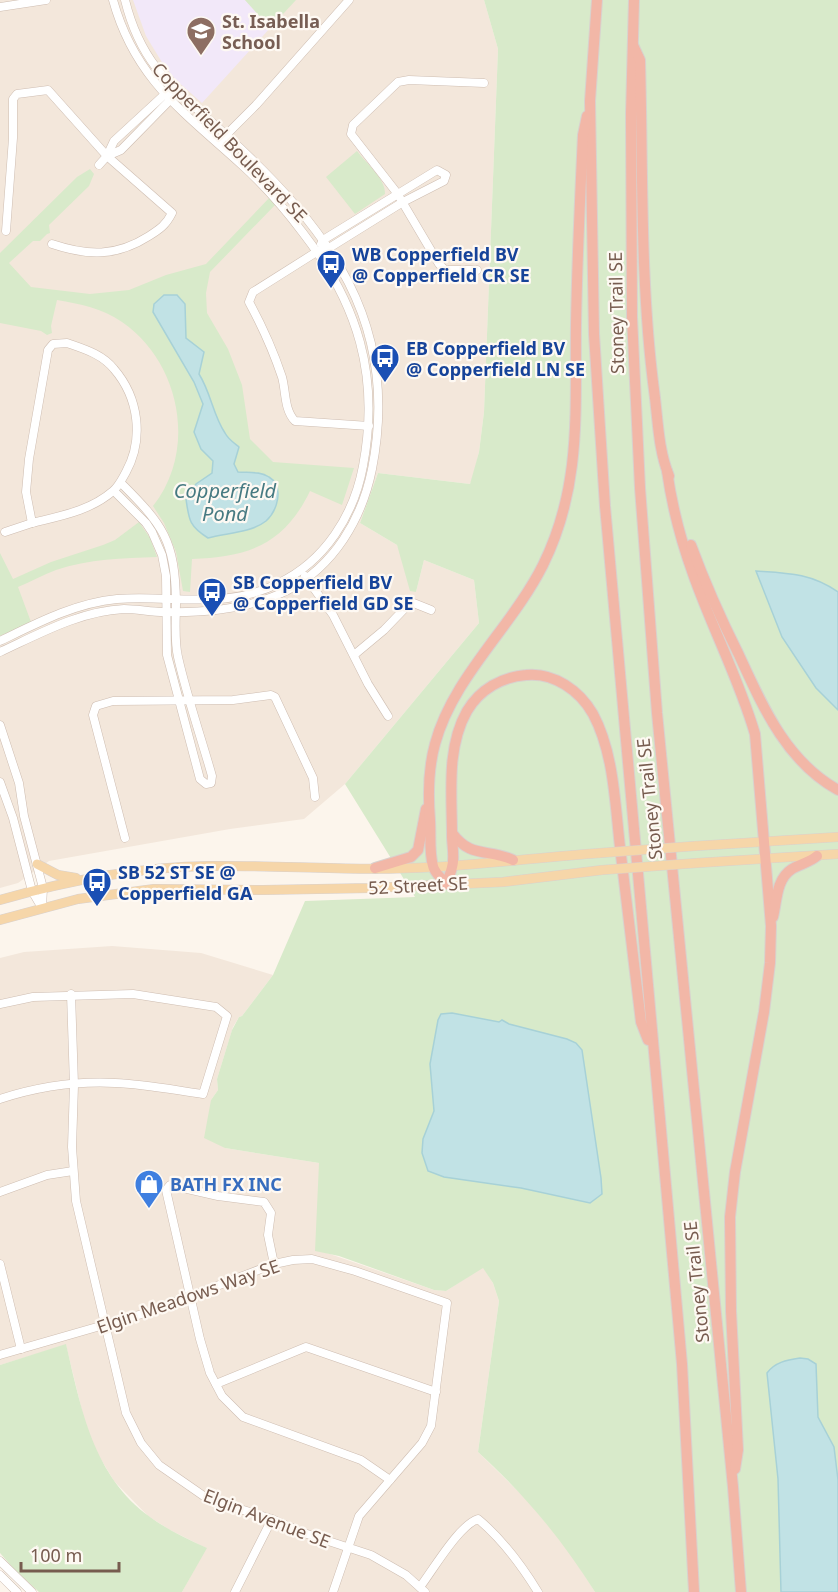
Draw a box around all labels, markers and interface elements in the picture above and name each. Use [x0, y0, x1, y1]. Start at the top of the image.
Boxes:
place label: St. Isabella School [222, 9, 320, 54]
school or university icon: St. Isabella School [185, 15, 217, 57]
street label: Copperfield Boulevard SE [147, 57, 313, 227]
place label: WB Copperfield BV @ Copperfield CR SE [352, 242, 530, 287]
bus stop icon: WB Copperfield BV @ Copperfield CR SE [315, 248, 347, 290]
street label: Stoney Trail SE [603, 252, 629, 374]
place label: EB Copperfield BV @ Copperfield LN SE [406, 336, 585, 381]
bus stop icon: EB Copperfield BV @ Copperfield LN SE [369, 342, 401, 384]
water label: Copperfield Pond [174, 477, 277, 527]
place label: SB Copperfield BV @ Copperfield GD SE [233, 570, 414, 615]
bus stop icon: SB Copperfield BV @ Copperfield GD SE [196, 576, 228, 618]
street label: Stoney Trail SE [631, 737, 667, 861]
place label: SB 52 ST SE @ Copperfield GA [118, 860, 253, 905]
bus stop icon: SB 52 ST SE @ Copperfield GA [81, 866, 113, 908]
street label: 52 Street SE [367, 870, 469, 900]
shop icon: BATH FX INC [133, 1168, 165, 1210]
place label: BATH FX INC [170, 1172, 282, 1196]
street label: Stoney Trail SE [678, 1220, 714, 1344]
street label: Elgin Meadows Way SE [93, 1253, 283, 1339]
street label: Elgin Avenue SE [200, 1483, 334, 1553]
scale bar [21, 1535, 118, 1573]
text: 100 m [30, 1543, 82, 1567]

